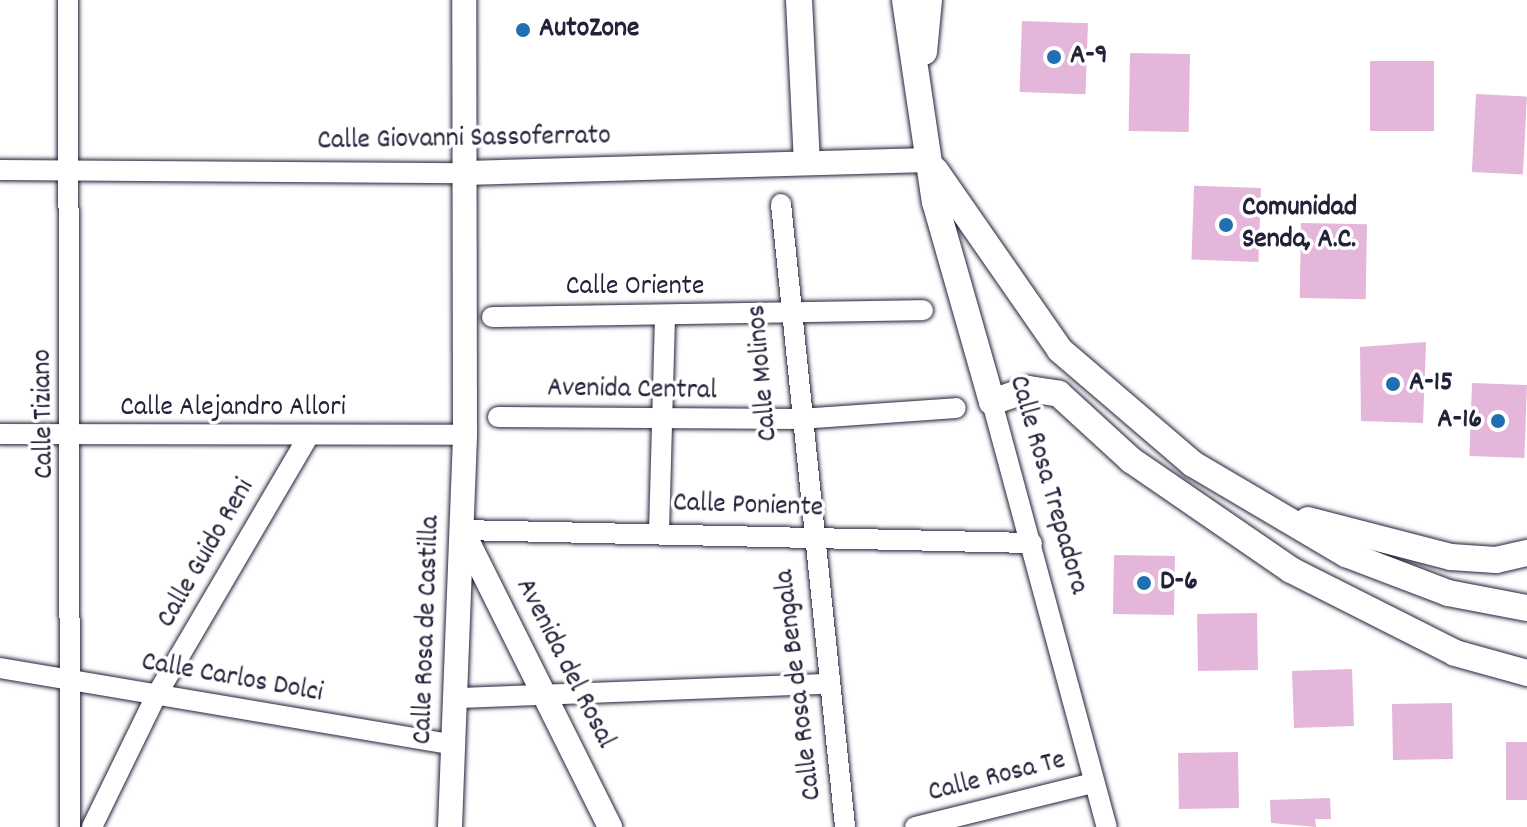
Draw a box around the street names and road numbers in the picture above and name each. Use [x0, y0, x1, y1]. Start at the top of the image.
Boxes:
street label: Calle Giovanni Sassoferrato [317, 121, 611, 159]
street label: Calle Oriente [566, 271, 704, 305]
street label: Calle Molinos [741, 303, 787, 443]
street label: Calle Tiziano [27, 349, 63, 479]
street label: Calle Rosa Trepadora [1000, 372, 1094, 598]
street label: Avenida Central [547, 373, 717, 409]
street label: Calle Alejandro Allori [120, 392, 346, 426]
street label: Calle Guido Reni [151, 474, 263, 634]
street label: Calle Poniente [672, 488, 824, 526]
street label: Calle Rosa de Castilla [407, 515, 449, 745]
street label: Calle Rosa de Bengala [769, 568, 831, 802]
street label: Avenida del Rosal [507, 573, 621, 755]
street label: Calle Carlos Dolci [139, 647, 325, 711]
street label: Calle Rosa Te [925, 745, 1069, 811]

